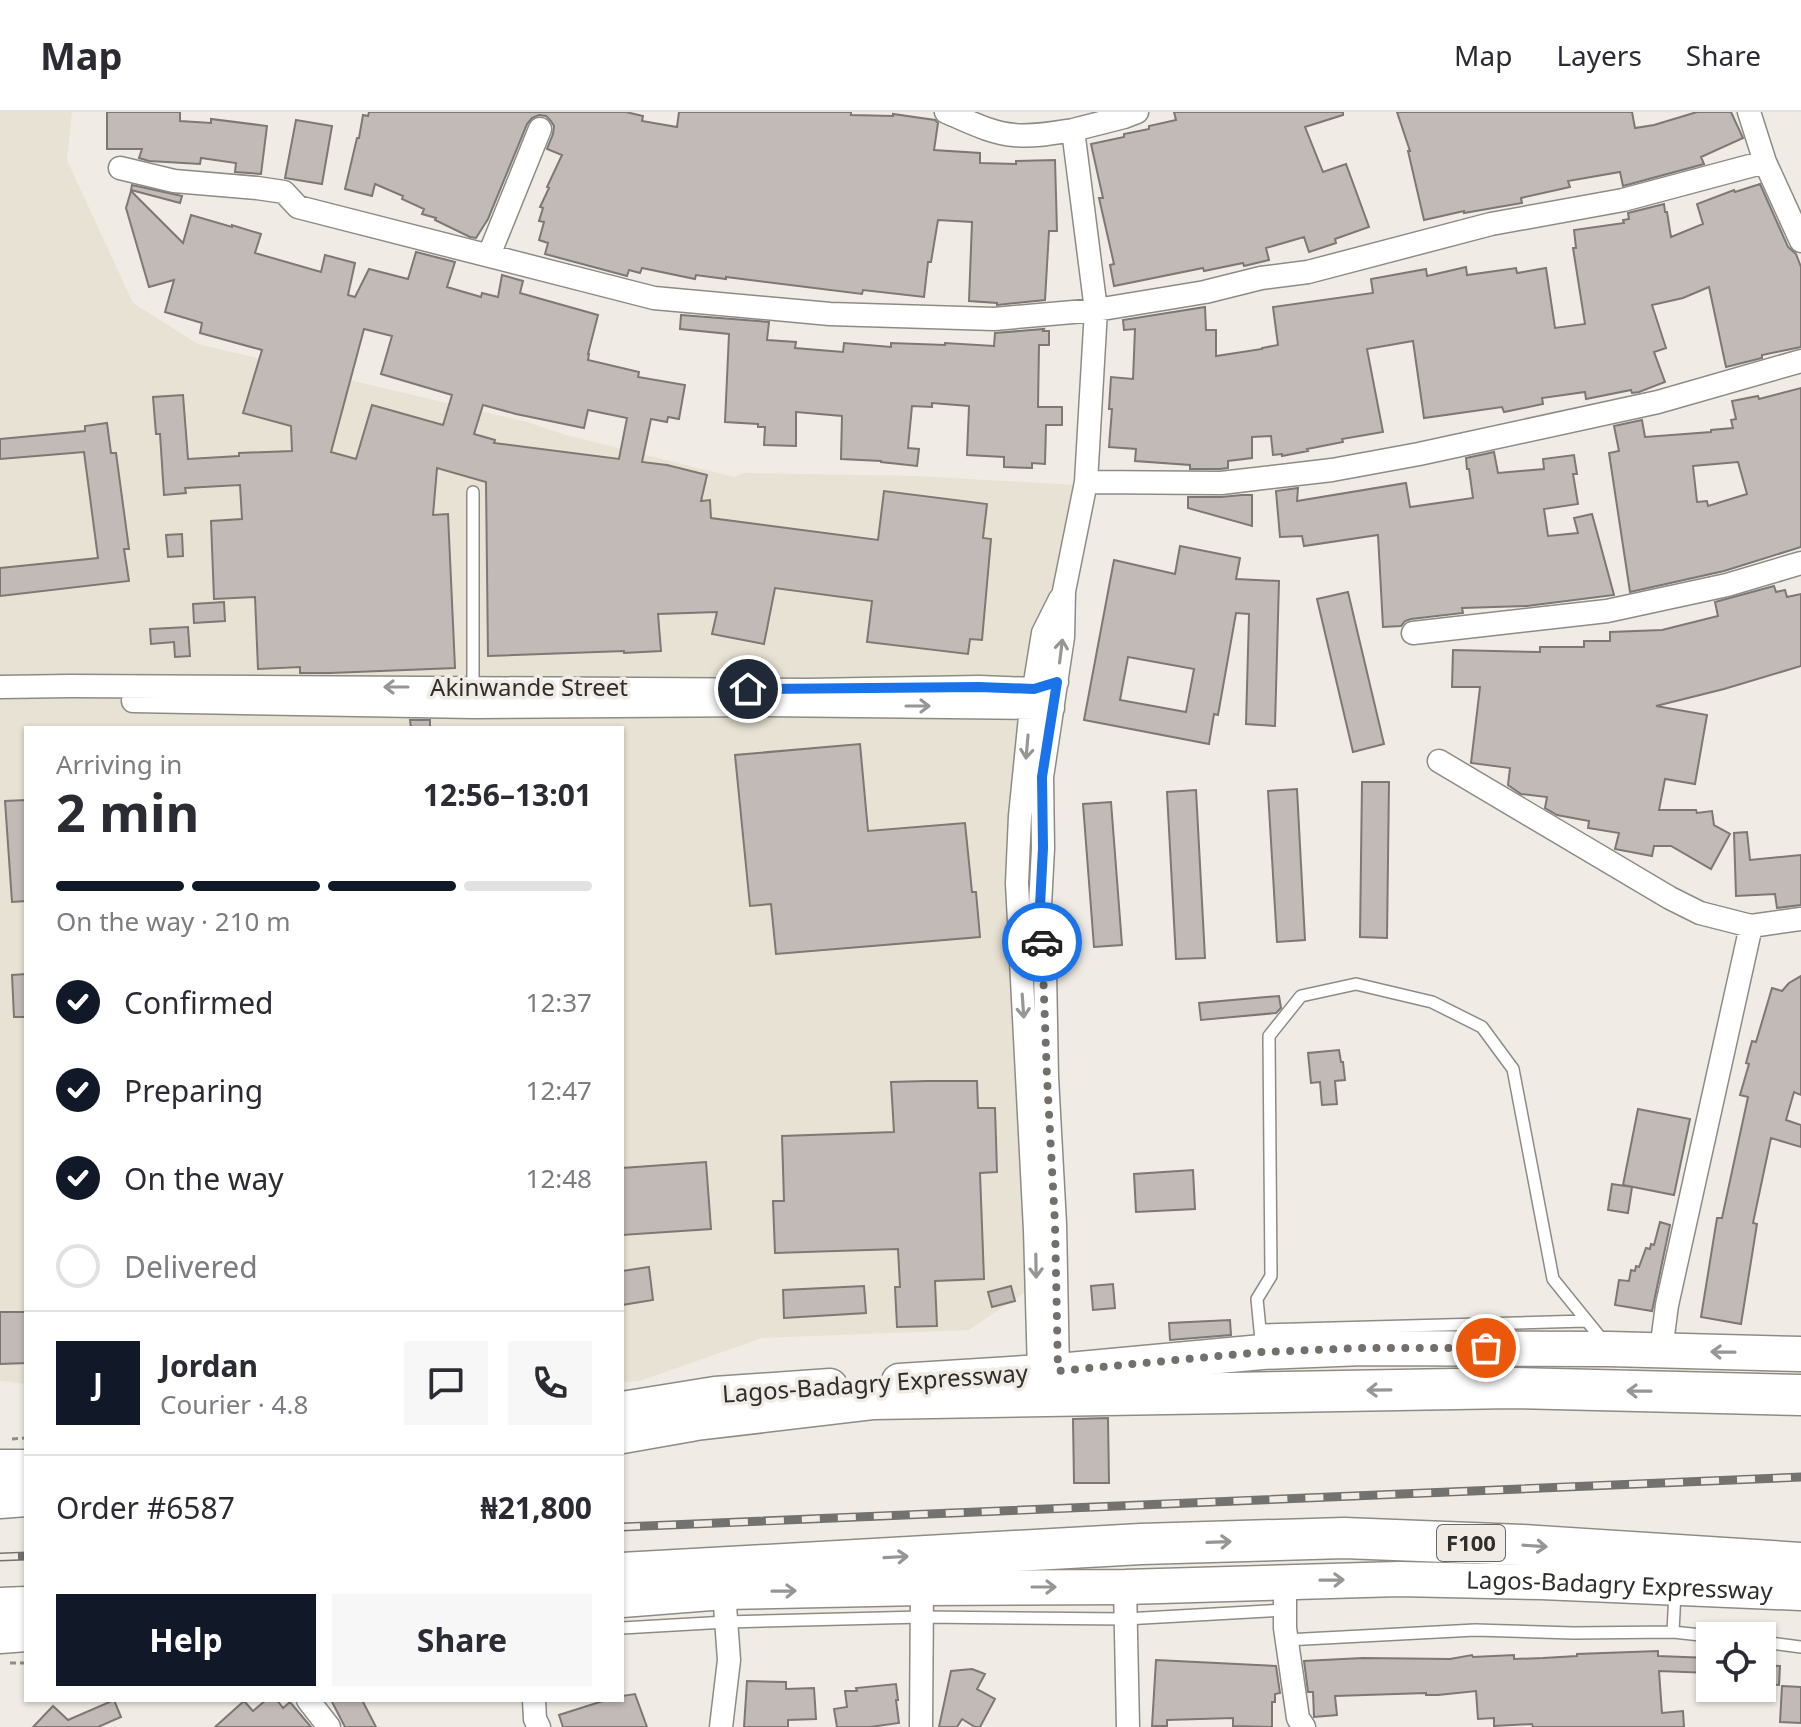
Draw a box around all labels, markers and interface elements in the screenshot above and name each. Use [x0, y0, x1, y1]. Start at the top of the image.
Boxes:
text: Map [40, 29, 123, 81]
text: Map [1454, 36, 1512, 74]
text: Layers [1556, 36, 1642, 74]
text: Share [1686, 36, 1761, 74]
one-way arrow [1054, 639, 1069, 664]
pin [714, 655, 782, 723]
icon: home [726, 667, 770, 711]
street label: Akinwande Street [430, 670, 628, 703]
one-way arrow [383, 679, 410, 695]
one-way arrow [904, 698, 931, 714]
one-way arrow [1019, 733, 1034, 760]
text: Arriving in [56, 746, 182, 782]
text: 12:56–13:01 [423, 774, 592, 815]
text: 2 min [56, 776, 199, 847]
courier [1002, 902, 1082, 982]
text: On the way · 210 m [56, 903, 290, 939]
icon: car [1020, 920, 1064, 964]
icon: check [56, 980, 100, 1024]
text: Confirmed [124, 982, 274, 1023]
text: 12:37 [526, 984, 592, 1020]
one-way arrow [1016, 992, 1031, 1019]
icon: check [56, 1068, 100, 1112]
text: Preparing [124, 1070, 263, 1111]
text: 12:47 [526, 1072, 592, 1108]
icon: check [56, 1156, 100, 1200]
text: On the way [124, 1158, 284, 1199]
text: 12:48 [526, 1160, 592, 1196]
text: Delivered [124, 1246, 258, 1287]
one-way arrow [1029, 1252, 1044, 1279]
pin [1452, 1314, 1520, 1382]
icon: bag [1464, 1326, 1508, 1370]
button: chat [404, 1341, 488, 1425]
button: phone [508, 1341, 592, 1425]
one-way arrow [1710, 1344, 1737, 1360]
text: Jordan [160, 1345, 258, 1386]
street label: Lagos-Badagry Expressway [721, 1355, 1030, 1410]
text: J [93, 1363, 103, 1404]
one-way arrow [1366, 1383, 1393, 1398]
one-way arrow [1626, 1384, 1653, 1399]
text: Courier · 4.8 [160, 1386, 308, 1422]
text: Order #6587 [56, 1487, 235, 1528]
text: ₦21,800 [480, 1487, 592, 1528]
road number: F100 [1437, 1525, 1505, 1561]
one-way arrow [1205, 1534, 1232, 1549]
one-way arrow [1521, 1539, 1548, 1554]
one-way arrow [882, 1550, 909, 1565]
street label: Lagos-Badagry Expressway [1466, 1562, 1774, 1607]
one-way arrow [1318, 1573, 1345, 1588]
one-way arrow [1030, 1579, 1057, 1595]
one-way arrow [770, 1583, 797, 1599]
button: Help [56, 1594, 316, 1686]
button: Share [332, 1594, 592, 1686]
map controls [1696, 1622, 1776, 1702]
button: locate [1696, 1622, 1776, 1702]

